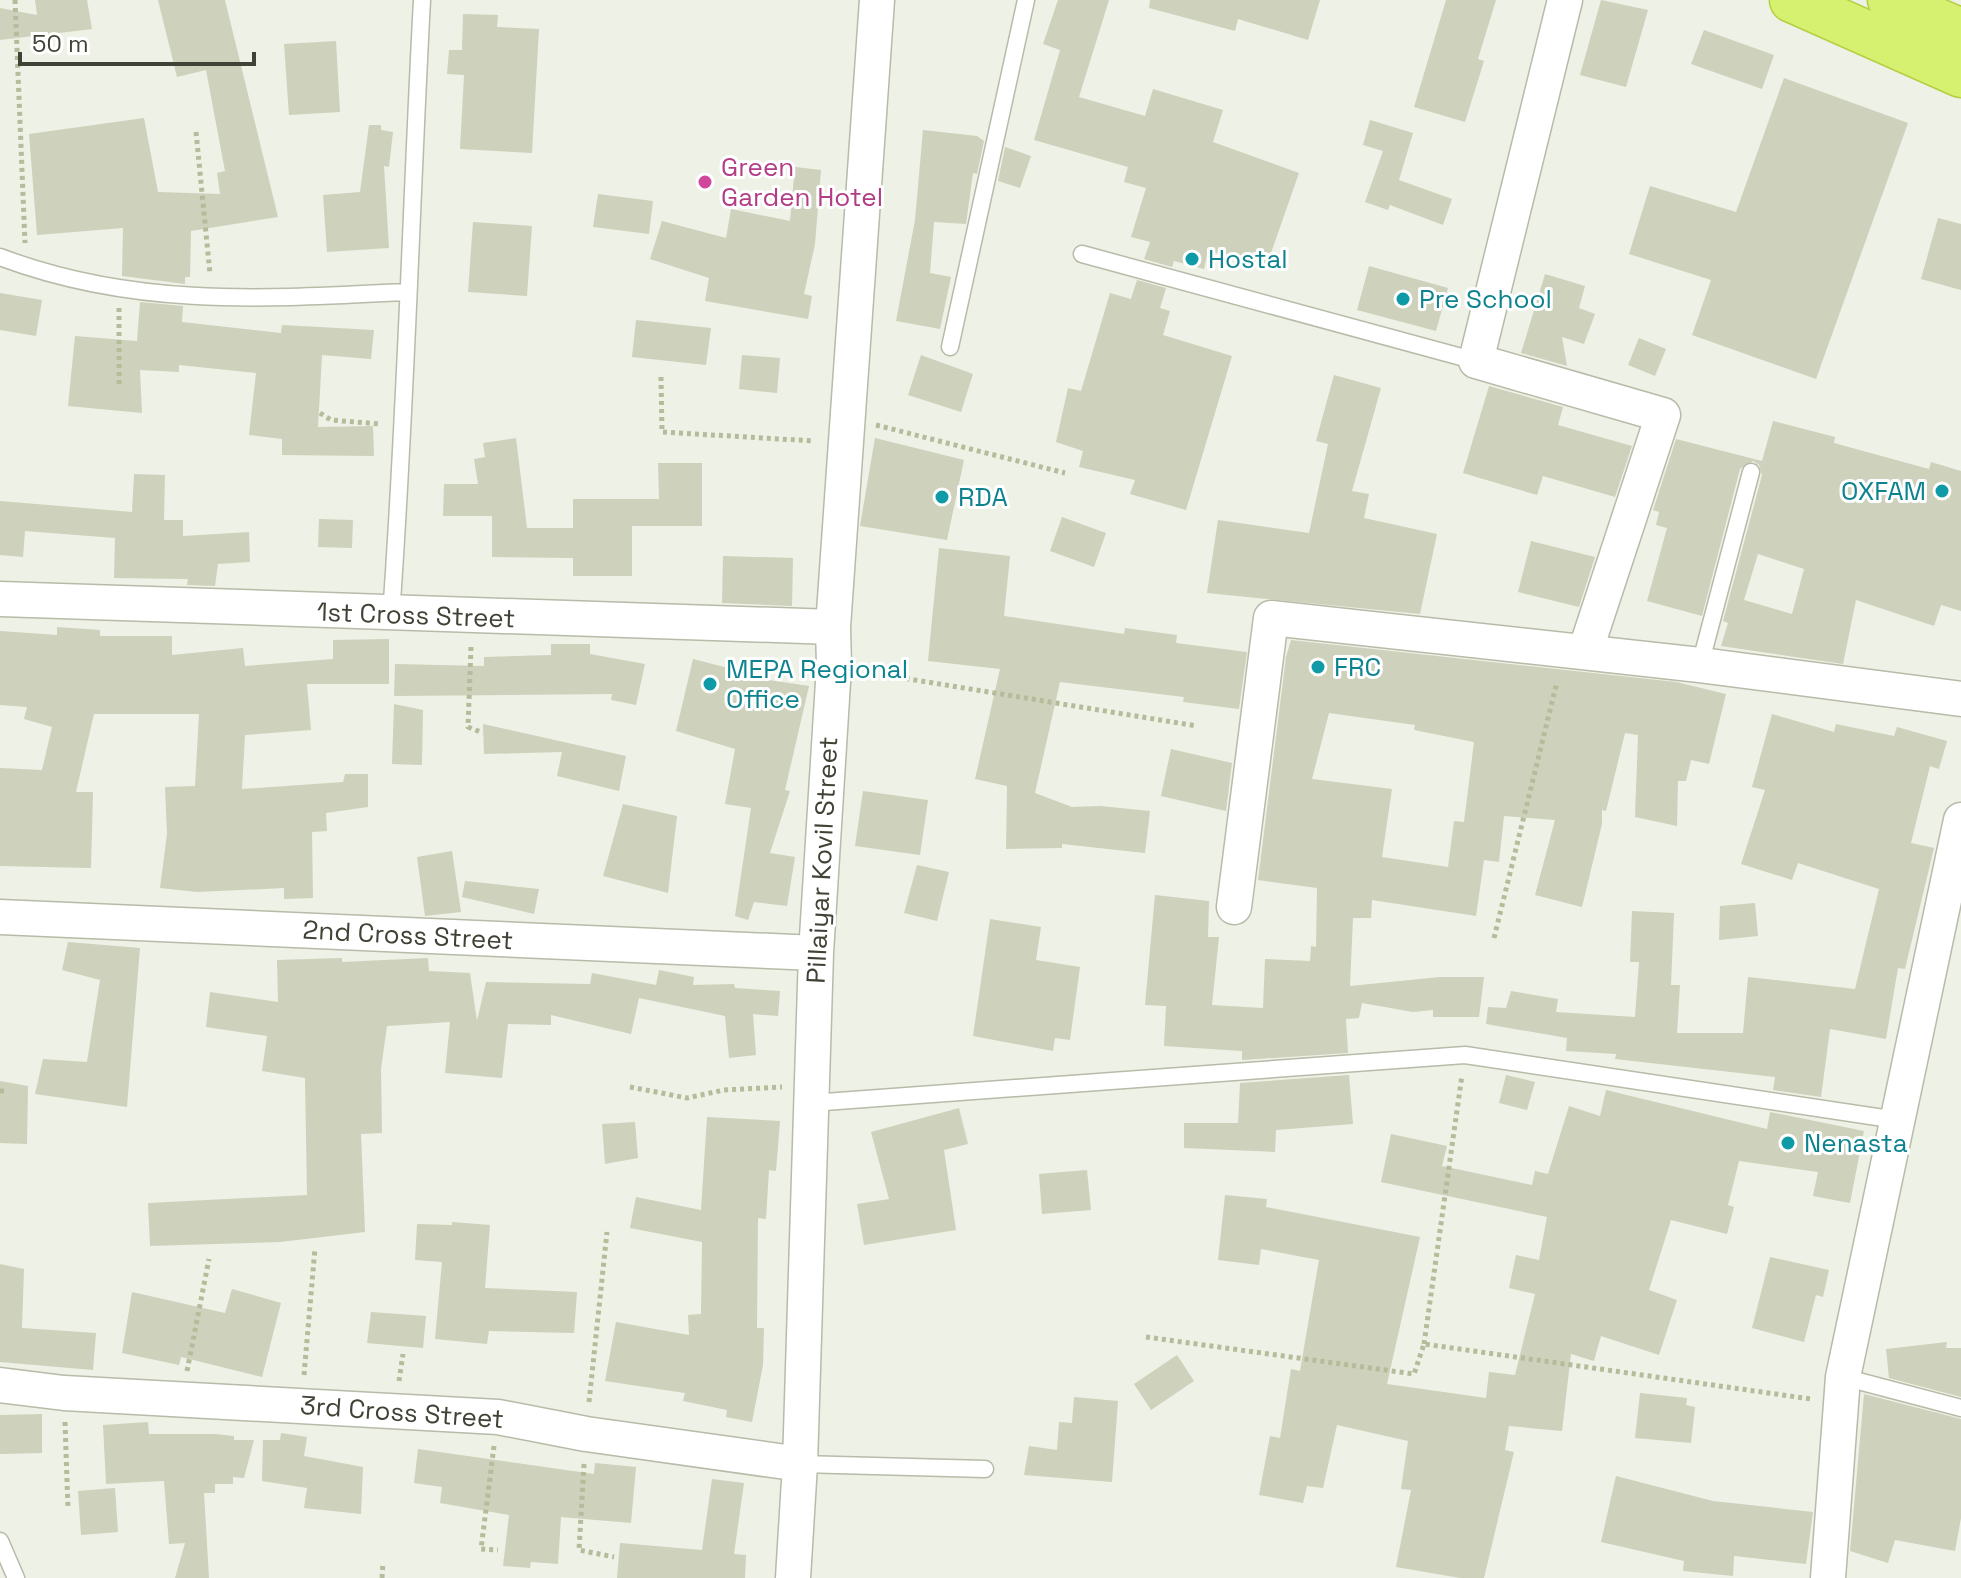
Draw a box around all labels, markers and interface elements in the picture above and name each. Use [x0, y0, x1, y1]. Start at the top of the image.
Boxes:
scale bar [20, 16, 254, 66]
text: 50 m [32, 28, 89, 59]
place label: Green Garden Hotel [721, 150, 883, 214]
marker: Green Garden Hotel [696, 173, 714, 191]
place label: Hostal [1208, 242, 1288, 276]
marker: Hostal [1183, 250, 1201, 268]
place label: Pre School [1419, 282, 1552, 316]
marker: Pre School [1394, 290, 1412, 308]
place label: OXFAM [1841, 474, 1926, 508]
place label: RDA [958, 480, 1008, 514]
marker: OXFAM [1933, 482, 1951, 500]
marker: RDA [933, 488, 951, 506]
street label: 1st Cross Street [316, 595, 516, 635]
place label: FRC [1334, 650, 1381, 684]
place label: MEPA Regional Office [726, 652, 908, 716]
marker: FRC [1309, 658, 1327, 676]
marker: MEPA Regional Office [701, 675, 719, 693]
street label: Pillaiyar Kovil Street [799, 736, 845, 984]
street label: 2nd Cross Street [302, 913, 514, 957]
place label: Nenasta [1804, 1126, 1908, 1160]
marker: Nenasta [1779, 1134, 1797, 1152]
street label: 3rd Cross Street [299, 1388, 505, 1436]

